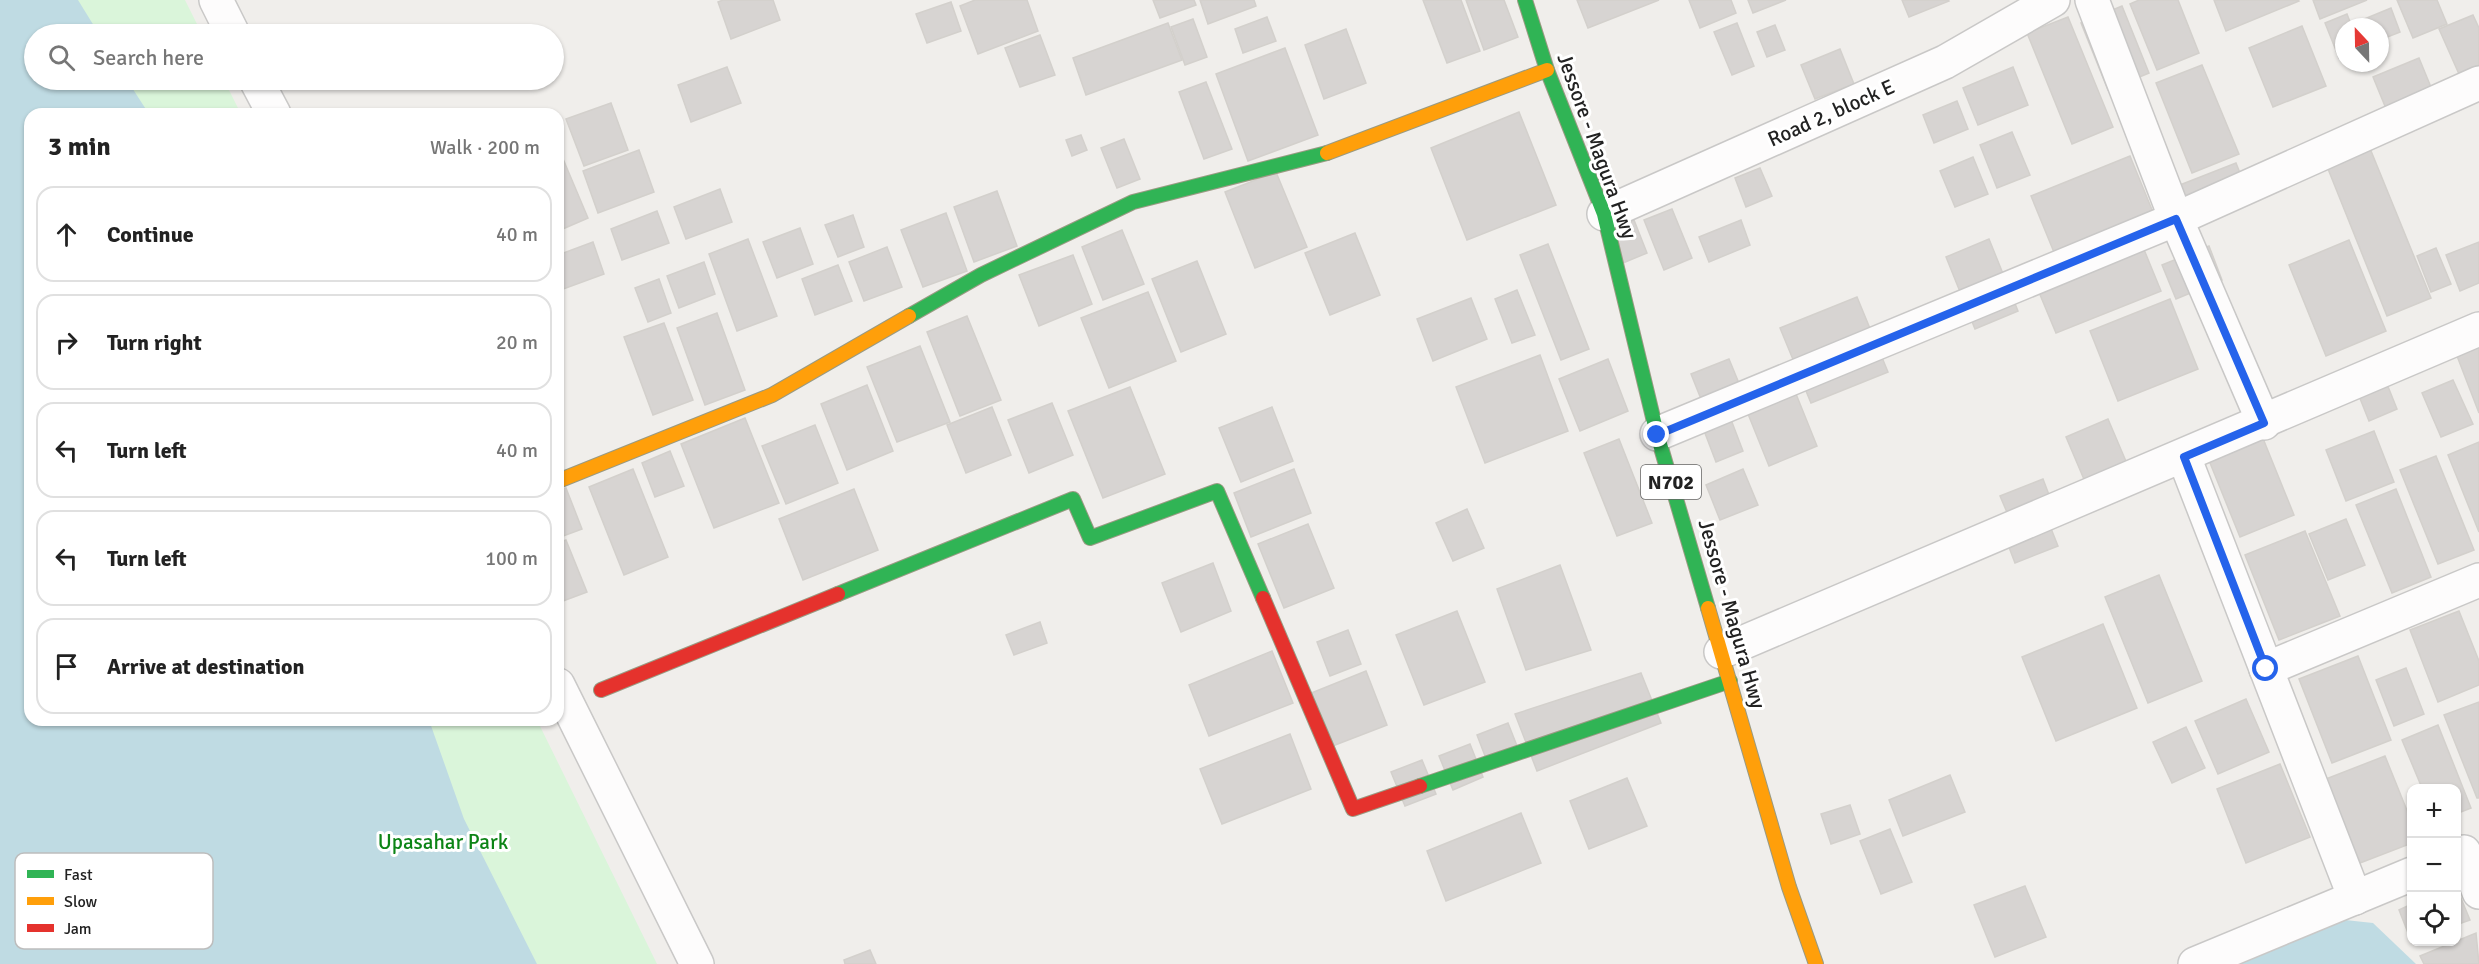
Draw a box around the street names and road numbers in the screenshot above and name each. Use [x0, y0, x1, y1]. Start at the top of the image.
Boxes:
street label: Jessore - Magura Hwy [1551, 50, 1643, 243]
street label: Road 2, block E [1764, 73, 1898, 153]
road number: N702 [1641, 465, 1701, 499]
street label: Jessore - Magura Hwy [1693, 516, 1772, 712]

